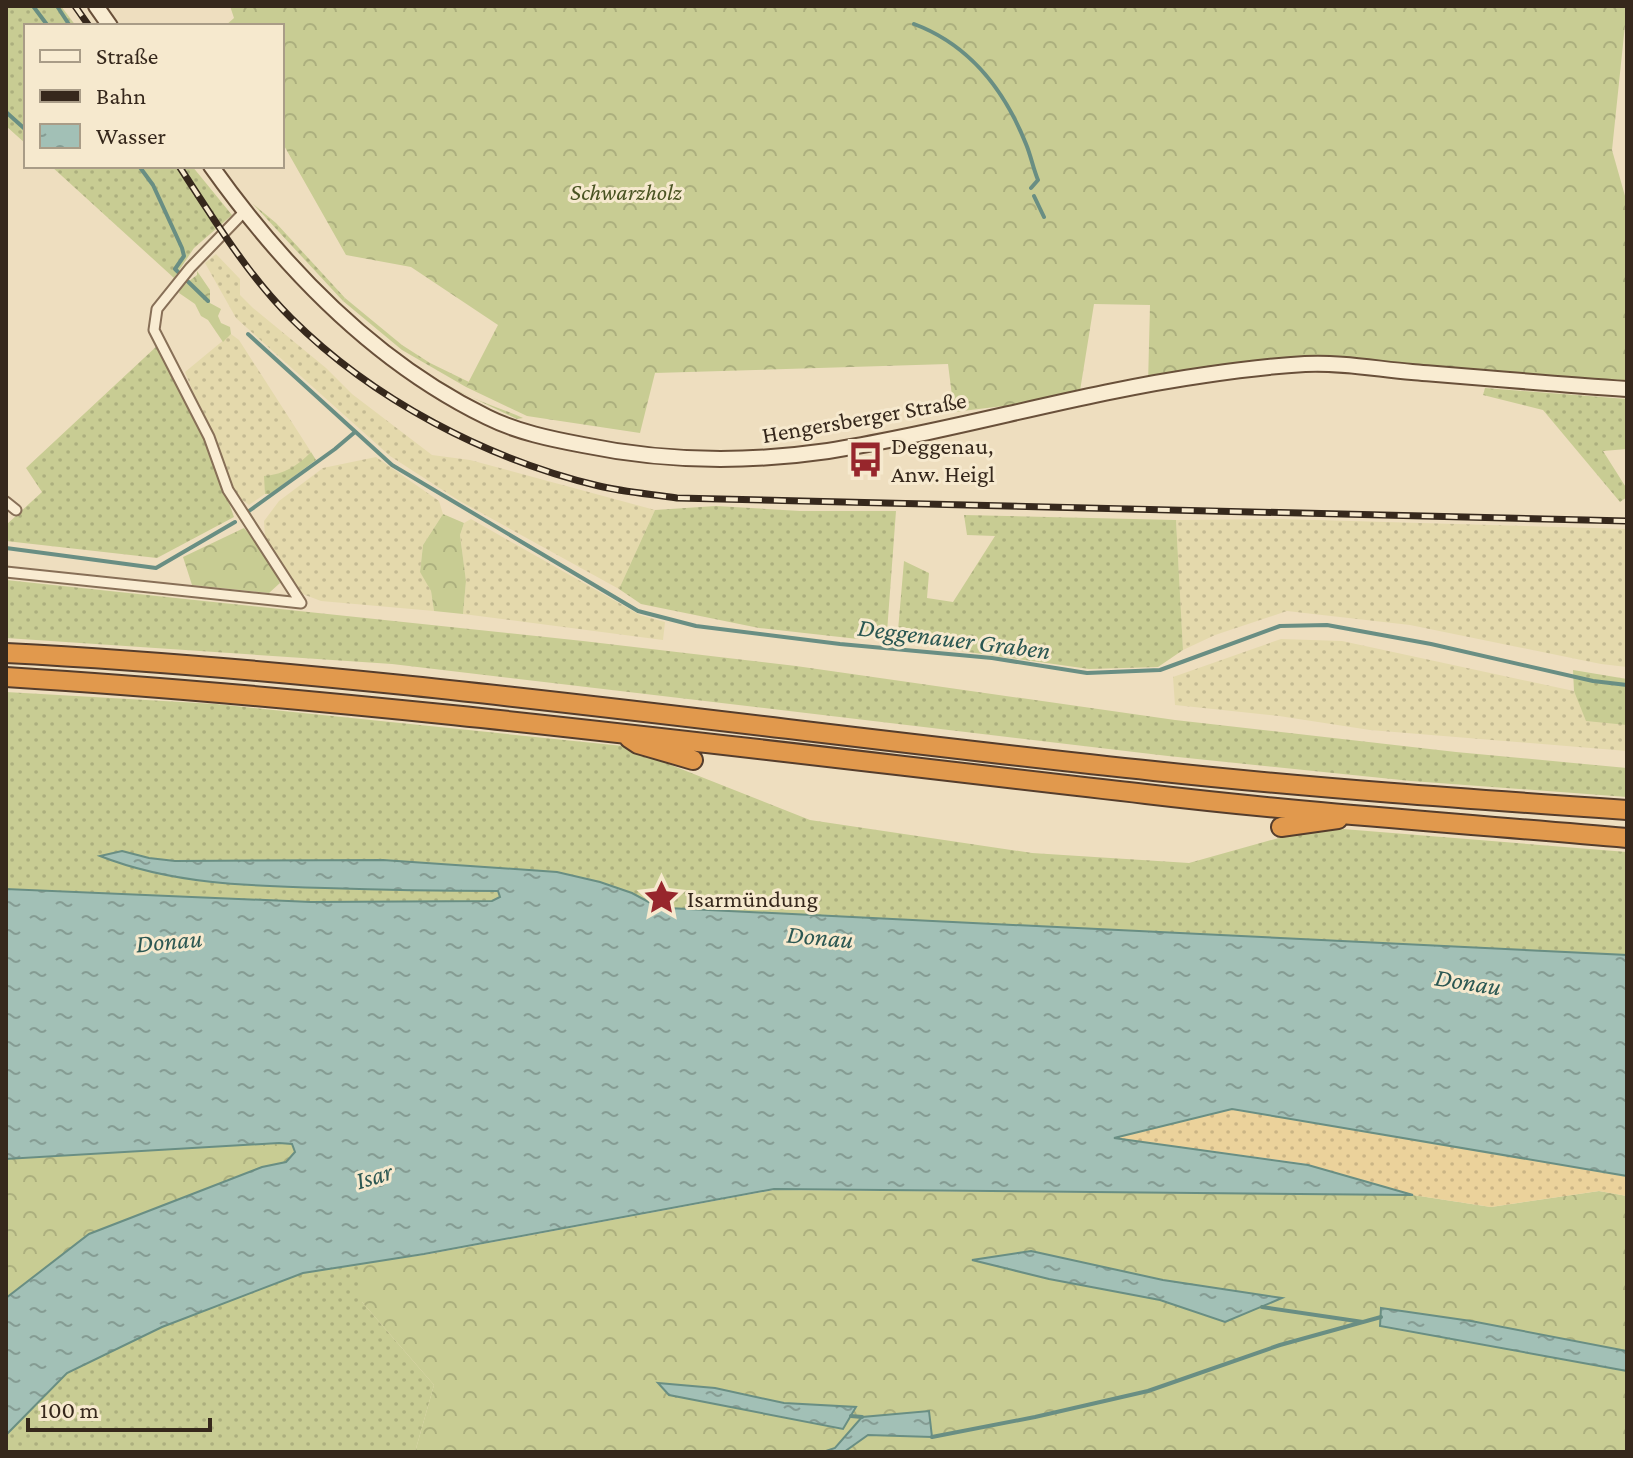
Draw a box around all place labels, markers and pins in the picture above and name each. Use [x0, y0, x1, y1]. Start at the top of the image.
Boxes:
place label: Deggenau, Anw. Heigl [891, 432, 995, 487]
bus stop icon: Deggenau, Anw. Heigl [846, 440, 884, 478]
place icon: Isarmündung [642, 879, 680, 917]
place label: Isarmündung [687, 885, 818, 912]

